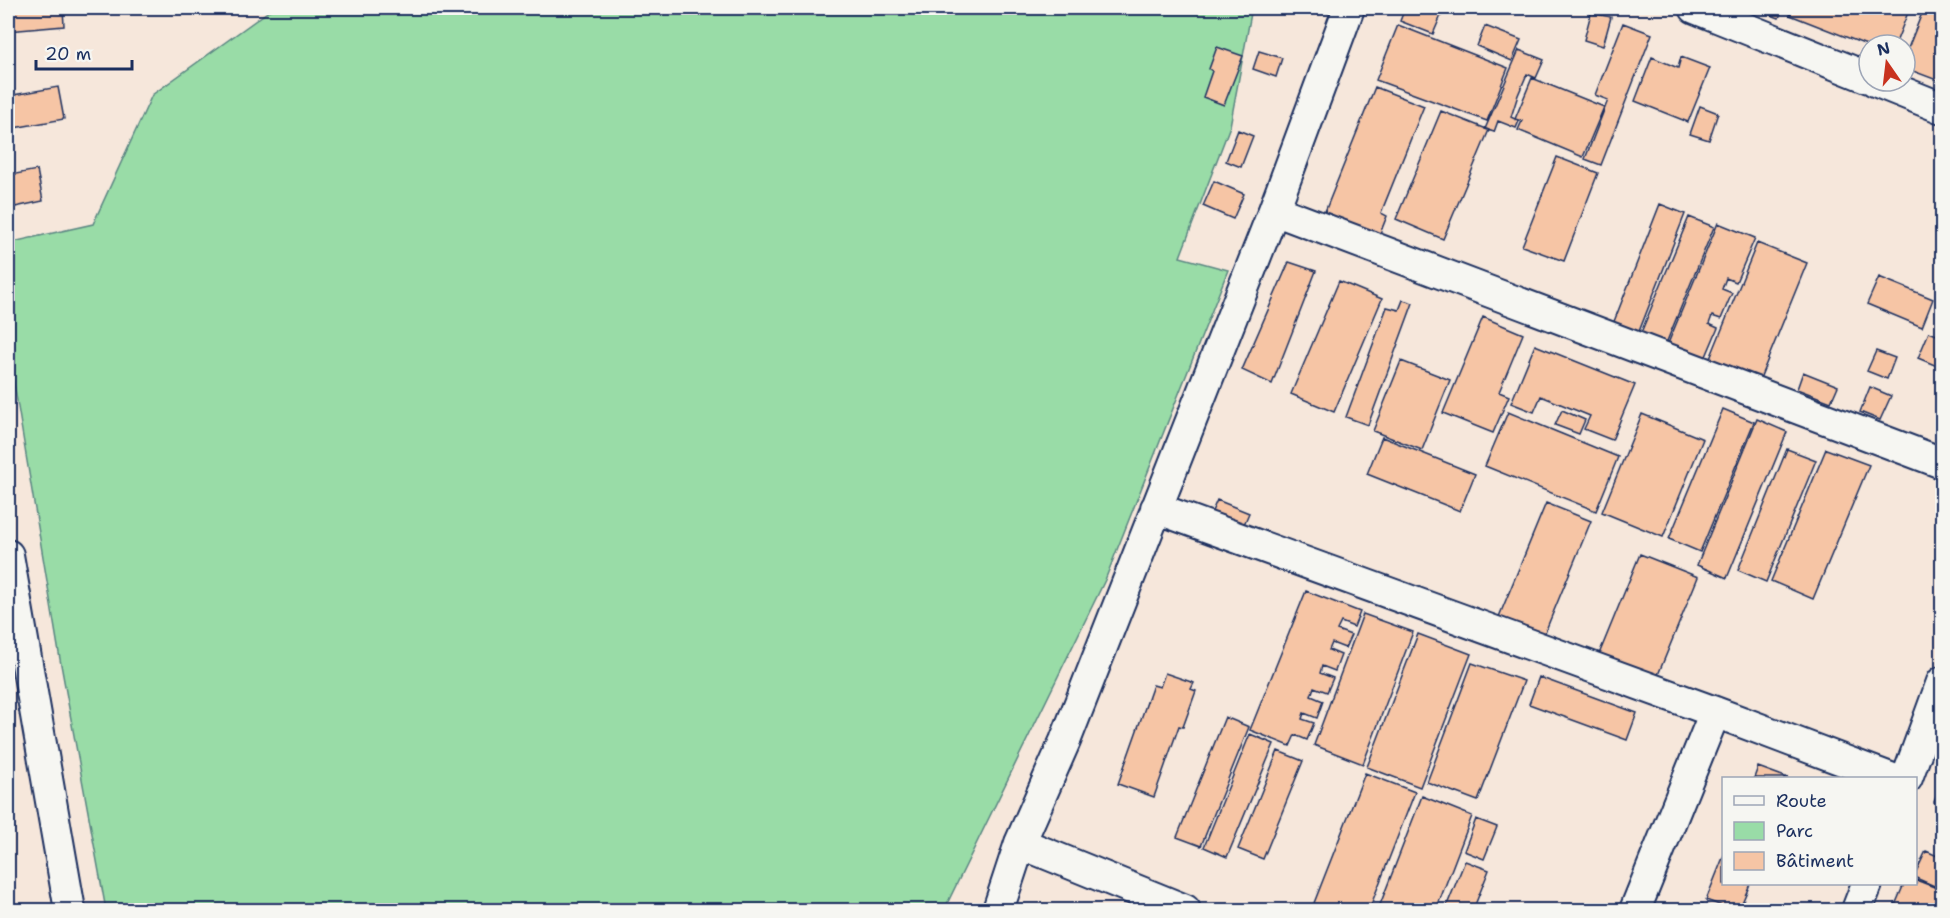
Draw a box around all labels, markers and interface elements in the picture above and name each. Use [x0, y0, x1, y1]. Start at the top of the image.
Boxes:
scale bar [36, 33, 132, 71]
north arrow [1857, 33, 1917, 93]
text: N [1875, 37, 1892, 61]
text: 20 m [45, 42, 91, 66]
legend [1722, 777, 1917, 885]
text: Route [1776, 789, 1827, 813]
text: Parc [1776, 819, 1813, 843]
text: Bâtiment [1776, 849, 1854, 873]

